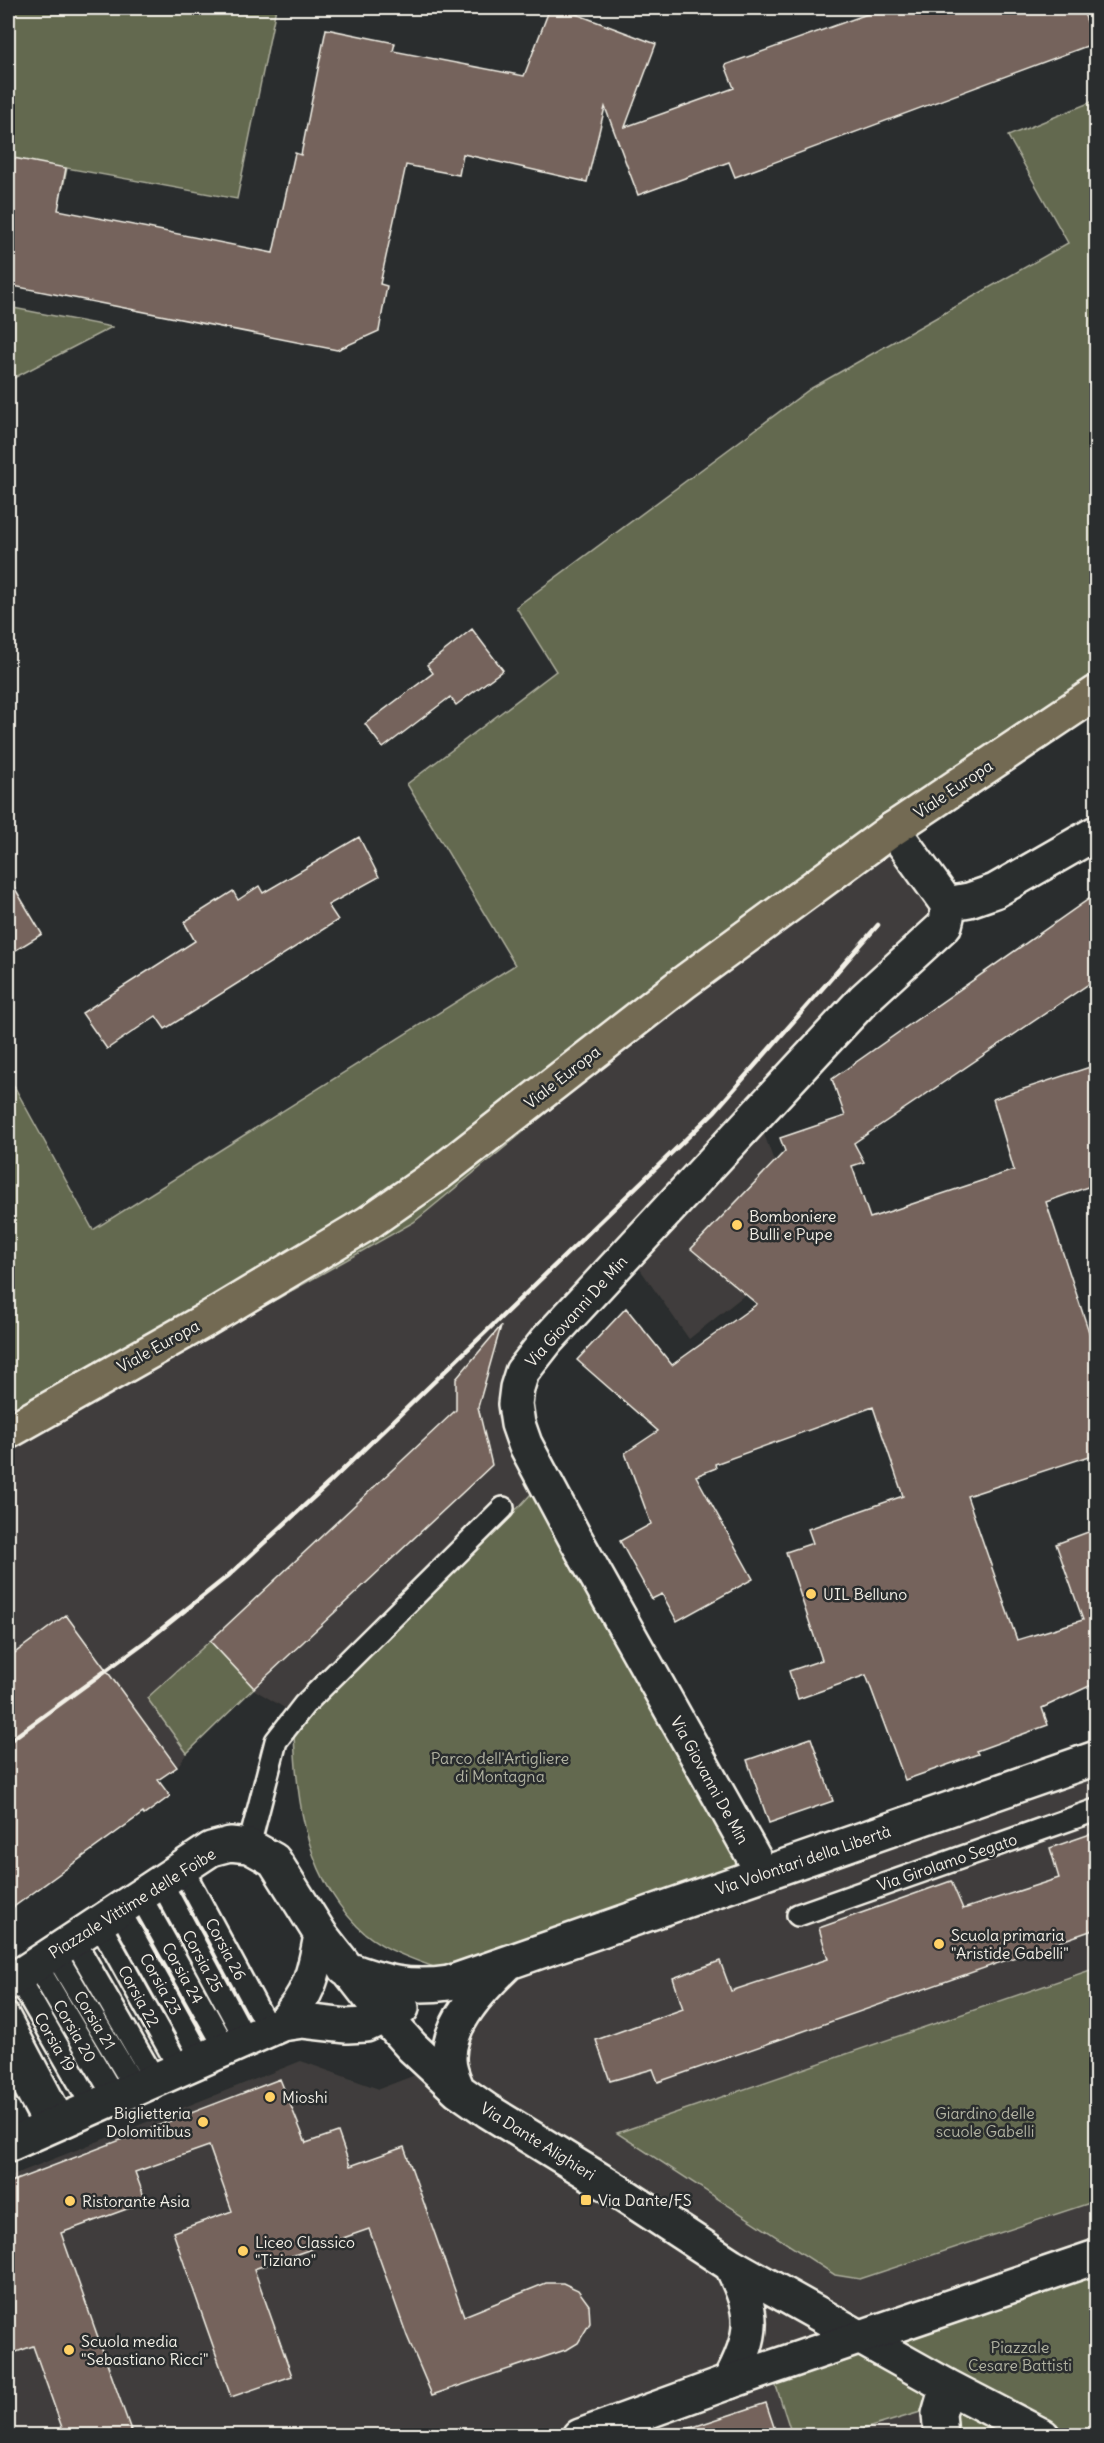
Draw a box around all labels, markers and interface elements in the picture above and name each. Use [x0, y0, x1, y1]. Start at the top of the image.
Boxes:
street label: Viale Europa [910, 755, 996, 823]
street label: Viale Europa [520, 1041, 604, 1113]
place label: Bomboniere Bulli e Pupe [749, 1206, 836, 1244]
marker: Bomboniere Bulli e Pupe [730, 1218, 744, 1232]
street label: Via Giovanni De Min [521, 1251, 631, 1371]
street label: Viale Europa [113, 1315, 203, 1377]
place label: UIL Belluno [823, 1584, 907, 1604]
marker: UIL Belluno [804, 1587, 818, 1601]
street label: Via Giovanni De Min [667, 1713, 753, 1847]
park label: Parco dell'Artigliere di Montagna [431, 1748, 569, 1786]
street label: Via Volontari della Libertà [713, 1821, 893, 1899]
street label: Via Girolamo Segato [874, 1829, 1020, 1895]
street label: Piazzale Vittime delle Foibe [45, 1843, 219, 1963]
street label: Corsia 26 [201, 1914, 251, 1984]
place label: Scuola primaria "Aristide Gabelli" [951, 1925, 1069, 1963]
street label: Corsia 25 [178, 1926, 228, 1996]
marker: Scuola primaria "Aristide Gabelli" [932, 1937, 946, 1951]
street label: Corsia 24 [158, 1939, 208, 2007]
street label: Corsia 23 [136, 1950, 186, 2018]
street label: Corsia 22 [114, 1962, 164, 2030]
street label: Corsia 21 [70, 1987, 120, 2053]
street label: Corsia 20 [49, 1996, 101, 2066]
street label: Corsia 19 [30, 2009, 80, 2075]
place label: Mioshi [282, 2087, 328, 2107]
marker: Mioshi [263, 2090, 277, 2104]
street label: Via Dante Alighieri [477, 2098, 599, 2184]
place label: Biglietteria Dolomitibus [106, 2103, 191, 2141]
park label: Giardino delle scuole Gabelli [935, 2103, 1035, 2141]
marker: Biglietteria Dolomitibus [196, 2115, 210, 2129]
place label: Via Dante/FS [598, 2190, 692, 2210]
place label: Ristorante Asia [82, 2191, 190, 2211]
marker: Via Dante/FS [579, 2193, 593, 2207]
marker: Ristorante Asia [63, 2194, 77, 2208]
place label: Liceo Classico "Tiziano" [255, 2232, 355, 2270]
marker: Liceo Classico "Tiziano" [236, 2244, 250, 2258]
place label: Scuola media "Sebastiano Ricci" [81, 2331, 208, 2369]
park label: Piazzale Cesare Battisti [968, 2337, 1072, 2375]
marker: Scuola media "Sebastiano Ricci" [62, 2343, 76, 2357]

